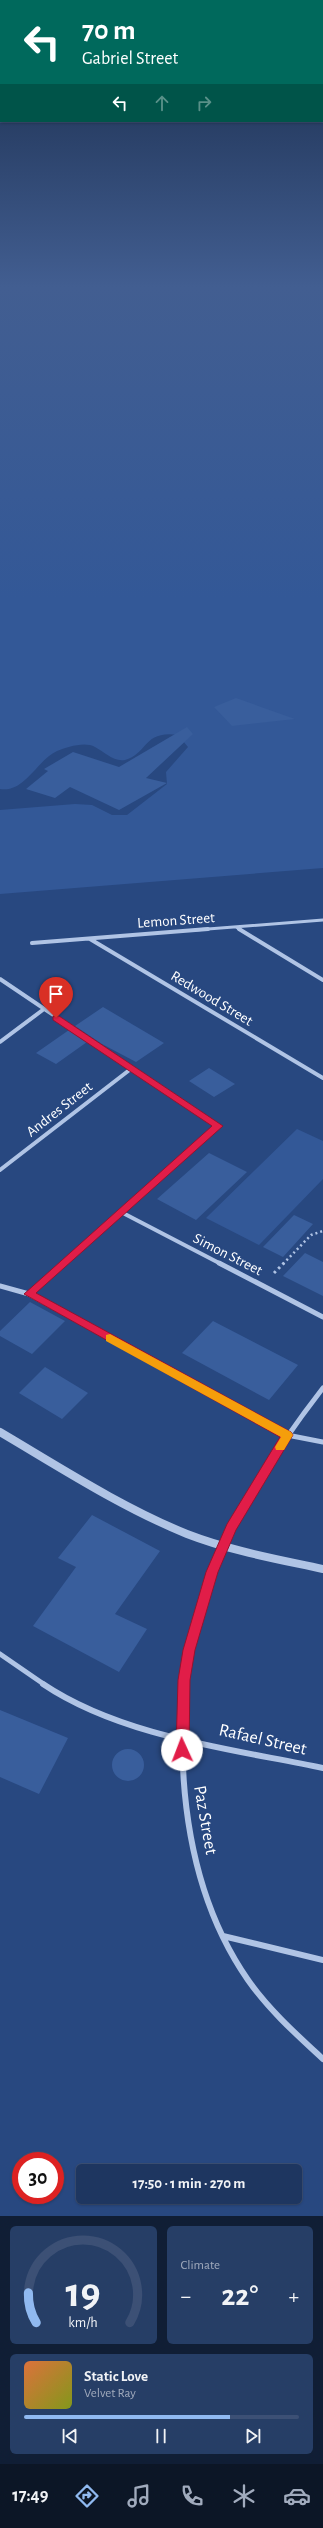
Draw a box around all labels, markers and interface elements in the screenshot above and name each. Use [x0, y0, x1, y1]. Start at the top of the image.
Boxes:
icon: left [16, 16, 68, 68]
text: 70 m [82, 17, 136, 45]
text: Gabriel Street [82, 50, 178, 68]
icon: left [109, 92, 131, 114]
icon: ahead [151, 92, 173, 114]
icon: right [193, 92, 215, 114]
street label: Lemon Street [137, 910, 216, 931]
street label: Redwood Street [168, 968, 255, 1029]
pin [39, 977, 73, 1018]
icon: arrive [45, 983, 67, 1005]
street label: Andres Street [24, 1079, 95, 1140]
street label: Simon Street [191, 1231, 265, 1278]
street label: Rafael Street [217, 1721, 309, 1759]
position arrow [161, 1729, 203, 1771]
street label: Paz Street [190, 1784, 220, 1856]
speed limit sign: 30 [12, 2152, 64, 2204]
text: 17:50 · 1 min · 270 m [133, 2176, 245, 2191]
text: Climate [181, 2259, 220, 2272]
text: 19 [66, 2273, 101, 2314]
text: 22° [221, 2281, 258, 2311]
text: − [181, 2285, 191, 2307]
text: + [288, 2285, 299, 2307]
text: km/h [69, 2316, 98, 2330]
text: Static Love [84, 2369, 148, 2384]
text: Velvet Ray [84, 2387, 136, 2400]
icon: previous [59, 2425, 81, 2447]
icon: pause [150, 2425, 172, 2447]
icon: next [242, 2425, 264, 2447]
icon: directions [73, 2482, 101, 2510]
icon: music [125, 2482, 153, 2510]
icon: phone [178, 2482, 206, 2510]
icon: climate [230, 2482, 258, 2510]
icon: car [283, 2482, 311, 2510]
text: 17:49 [12, 2487, 48, 2505]

